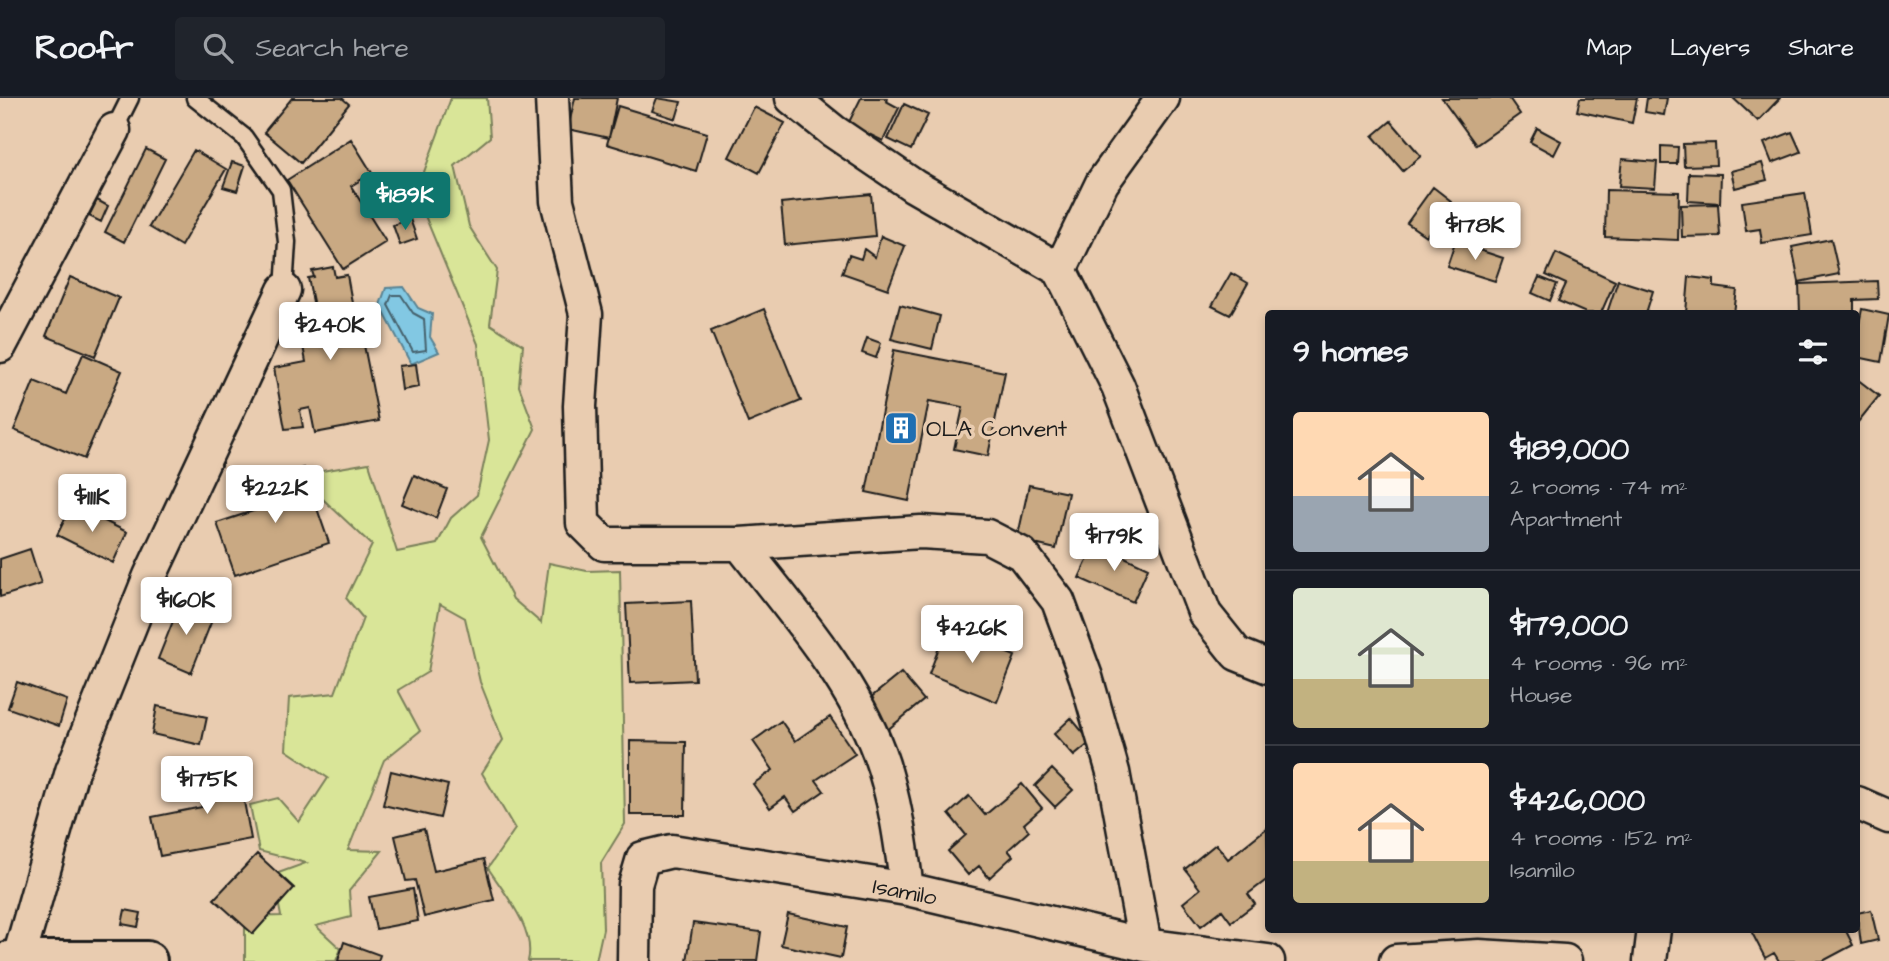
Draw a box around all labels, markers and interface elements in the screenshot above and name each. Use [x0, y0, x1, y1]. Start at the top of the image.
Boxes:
search box [175, 17, 665, 80]
text: Roofr [35, 25, 133, 71]
icon: search [199, 29, 237, 67]
text: Search here [255, 30, 409, 66]
text: Map [1587, 31, 1632, 65]
text: Layers [1670, 31, 1750, 65]
text: Share [1788, 31, 1854, 65]
pin: $189K [356, 172, 454, 232]
text: $189K [376, 179, 434, 211]
pin: $178K [1426, 202, 1524, 262]
text: $178K [1446, 209, 1504, 241]
pin: $240K [281, 302, 379, 362]
text: $240K [295, 309, 365, 341]
text: 9 homes [1293, 331, 1408, 373]
icon: filters [1794, 333, 1832, 371]
building icon: OLA Convent [882, 409, 920, 447]
place label: OLA Convent [926, 413, 1068, 445]
text: $189,000 [1510, 429, 1629, 471]
icon: home [1349, 440, 1433, 524]
pin: $222K [226, 466, 324, 525]
text: 2 rooms · 74 m² [1510, 471, 1688, 503]
text: $222K [242, 472, 308, 504]
pin: $111K [43, 474, 141, 534]
text: $111K [74, 481, 110, 513]
text: Apartment [1510, 503, 1622, 535]
pin: $179K [1065, 514, 1163, 573]
text: $179K [1086, 520, 1142, 552]
pin: $160K [137, 578, 235, 637]
text: $160K [157, 584, 215, 616]
text: $179,000 [1510, 605, 1628, 647]
pin: $426K [923, 606, 1021, 665]
text: $426K [937, 612, 1007, 644]
icon: home [1349, 616, 1433, 700]
text: 4 rooms · 96 m² [1510, 647, 1688, 679]
text: House [1510, 679, 1573, 711]
pin: $175K [158, 756, 256, 816]
text: $175K [177, 763, 237, 795]
text: $426,000 [1510, 780, 1645, 822]
icon: home [1349, 791, 1433, 875]
text: 4 rooms · 152 m² [1510, 822, 1693, 854]
text: Isamilo [1510, 854, 1575, 886]
street label: Isamilo [870, 870, 940, 914]

